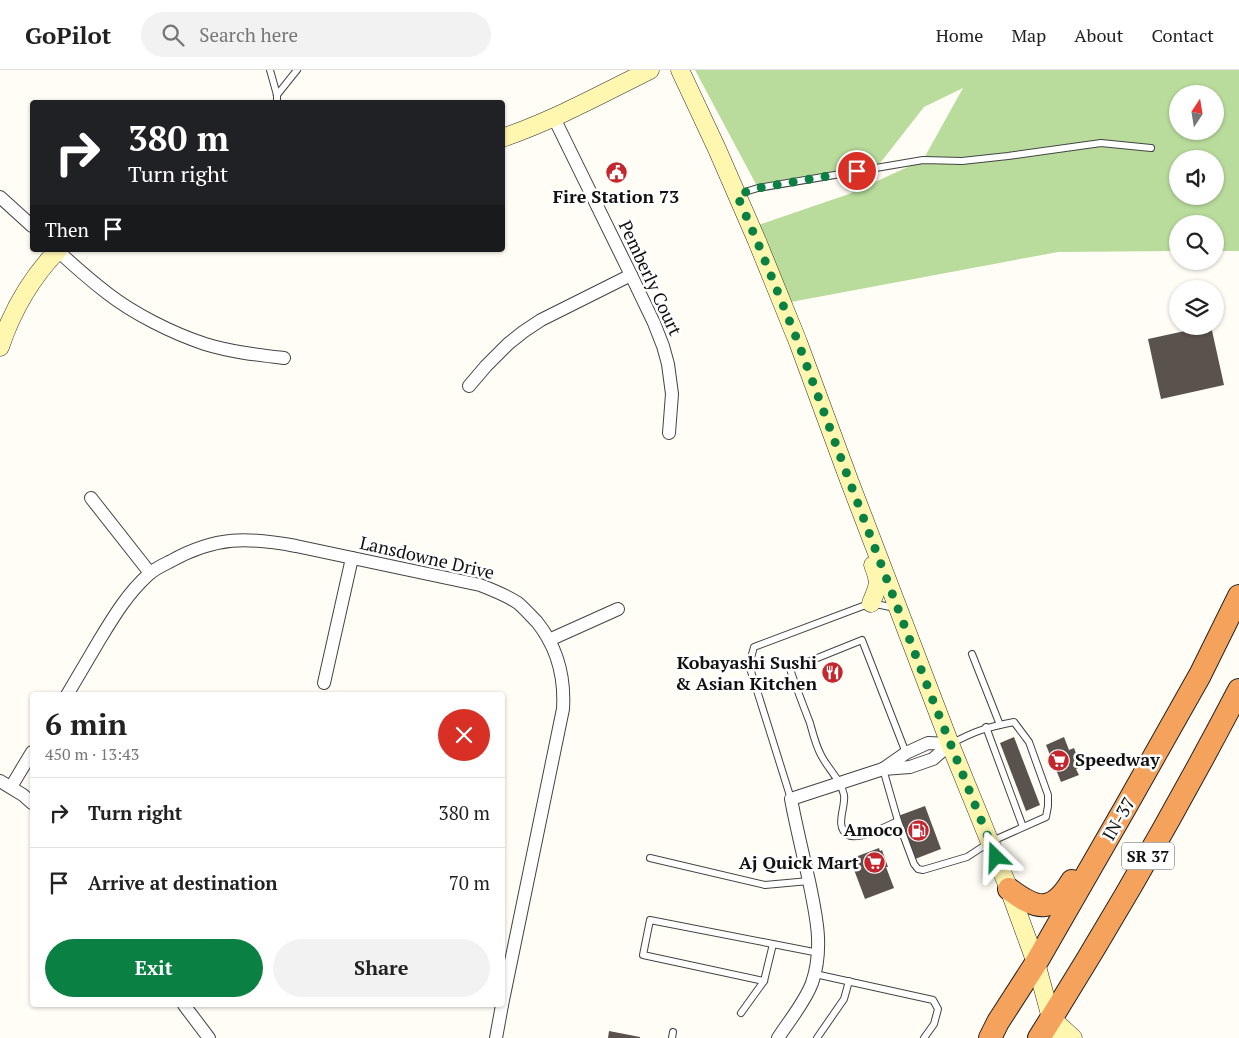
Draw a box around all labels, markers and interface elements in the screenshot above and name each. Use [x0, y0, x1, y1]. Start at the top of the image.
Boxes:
search box [141, 12, 491, 57]
text: GoPilot [25, 19, 111, 51]
icon: search [159, 21, 187, 49]
text: Search here [199, 22, 298, 47]
text: Home [936, 23, 983, 47]
text: Map [1011, 23, 1046, 47]
text: About [1074, 23, 1123, 47]
text: Contact [1151, 23, 1214, 47]
north arrow [1169, 85, 1224, 140]
map controls [1169, 85, 1224, 335]
text: 380 m [128, 115, 229, 161]
icon: right [45, 120, 110, 185]
pin [836, 150, 878, 192]
button: sound [1169, 150, 1224, 205]
icon: arrive [843, 157, 871, 185]
text: Turn right [128, 159, 228, 188]
public building icon: Fire Station 73 [604, 160, 628, 184]
place label: Fire Station 73 [553, 184, 679, 208]
icon: arrive [99, 215, 127, 243]
button: search [1169, 215, 1224, 270]
street label: Pemberly Court [614, 216, 688, 339]
text: Then [45, 217, 89, 242]
button: layers [1169, 280, 1224, 335]
street label: Lansdowne Drive [358, 530, 497, 584]
place label: Kobayashi Sushi & Asian Kitchen [675, 650, 817, 695]
restaurant icon: Kobayashi Sushi & Asian Kitchen [821, 661, 845, 685]
text: 6 min [45, 704, 127, 744]
button: close [438, 709, 490, 761]
text: 450 m · 13:43 [45, 743, 139, 765]
place label: Speedway [1075, 747, 1160, 771]
supermarket icon: Speedway [1047, 748, 1071, 772]
street label: IN-37 [1096, 792, 1140, 845]
icon: right [45, 799, 73, 827]
text: Turn right [88, 800, 182, 825]
text: 380 m [439, 800, 490, 825]
place label: Amoco [843, 817, 903, 841]
fuel station icon: Amoco [907, 818, 931, 842]
position arrow [969, 830, 1021, 882]
road number: SR 37 [1122, 842, 1174, 869]
place label: Aj Quick Mart [739, 850, 859, 874]
supermarket icon: Aj Quick Mart [863, 851, 887, 875]
icon: arrive [45, 869, 73, 897]
text: Arrive at destination [88, 870, 277, 895]
text: 70 m [449, 870, 490, 895]
button: Exit [45, 939, 263, 997]
button: Share [273, 939, 490, 997]

